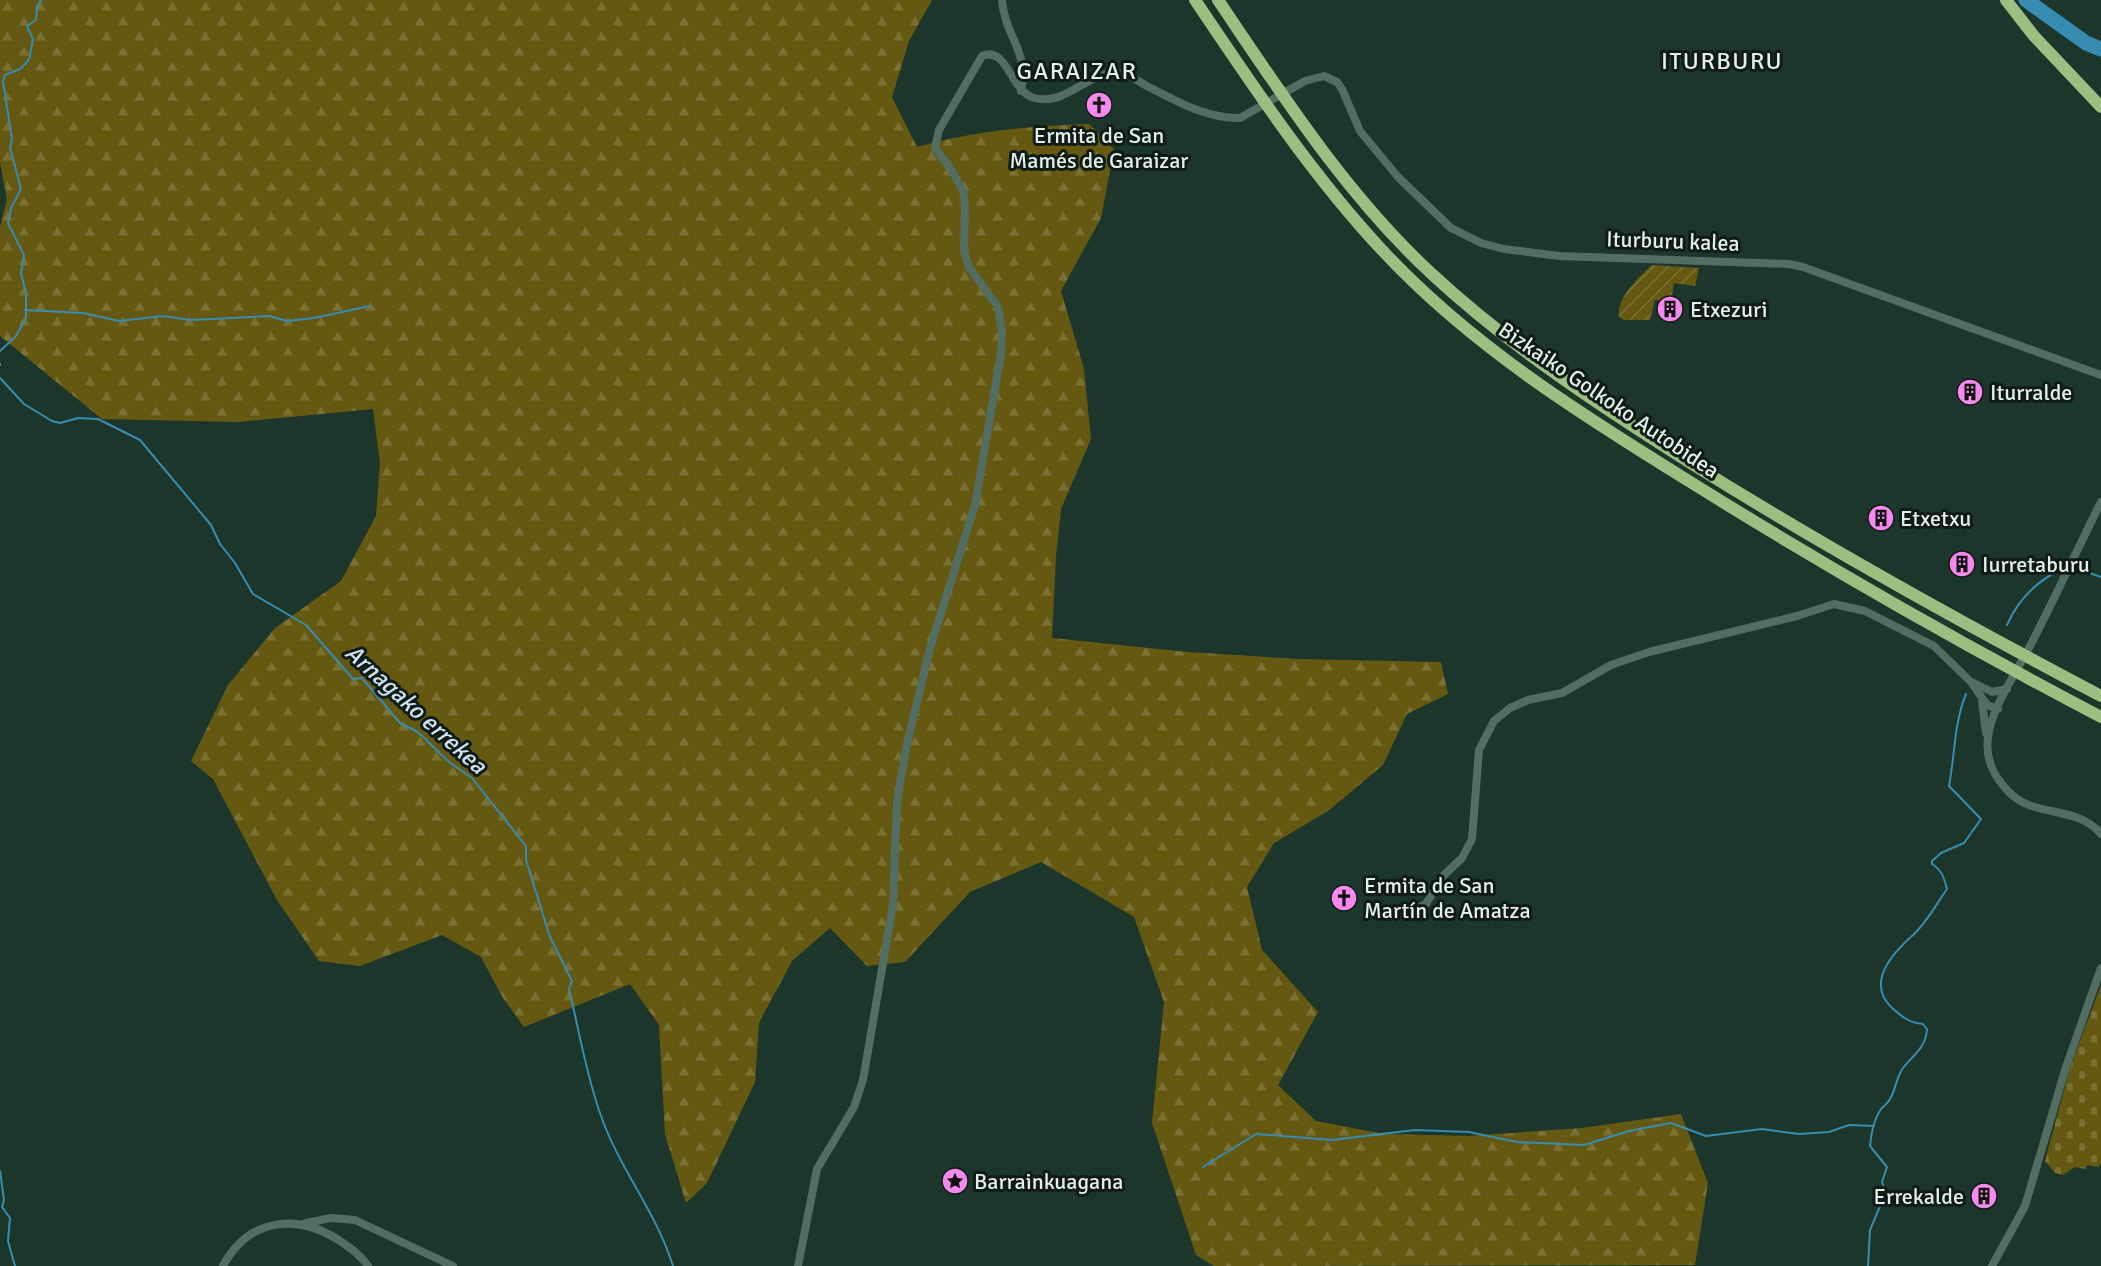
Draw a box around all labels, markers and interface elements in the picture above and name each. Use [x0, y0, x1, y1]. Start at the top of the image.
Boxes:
district label: ITURBURU [1661, 46, 1783, 76]
district label: GARAIZAR [1017, 56, 1137, 86]
church icon: Ermita de San Mamés de Garaizar [1084, 90, 1114, 120]
place label: Ermita de San Mamés de Garaizar [1010, 122, 1188, 174]
street label: Iturburu kalea [1606, 225, 1740, 257]
building icon: Etxezuri [1655, 294, 1685, 324]
place label: Etxezuri [1690, 296, 1767, 323]
street label: Bizkaiko Golkoko Autobidea [1493, 316, 1725, 484]
building icon: Iturralde [1955, 377, 1985, 407]
place label: Iturralde [1990, 379, 2072, 406]
building icon: Etxetxu [1866, 503, 1896, 533]
place label: Etxetxu [1900, 505, 1971, 532]
building icon: Iurretaburu [1947, 549, 1977, 579]
place label: Iurretaburu [1982, 551, 2090, 578]
water label: Arnagako errekea [339, 638, 493, 781]
place label: Ermita de San Martín de Amatza [1364, 872, 1531, 924]
church icon: Ermita de San Martín de Amatza [1329, 883, 1359, 913]
place icon: Barrainkuagana [940, 1166, 970, 1196]
place label: Barrainkuagana [974, 1168, 1123, 1195]
building icon: Errekalde [1969, 1181, 1999, 1211]
place label: Errekalde [1874, 1183, 1964, 1210]

